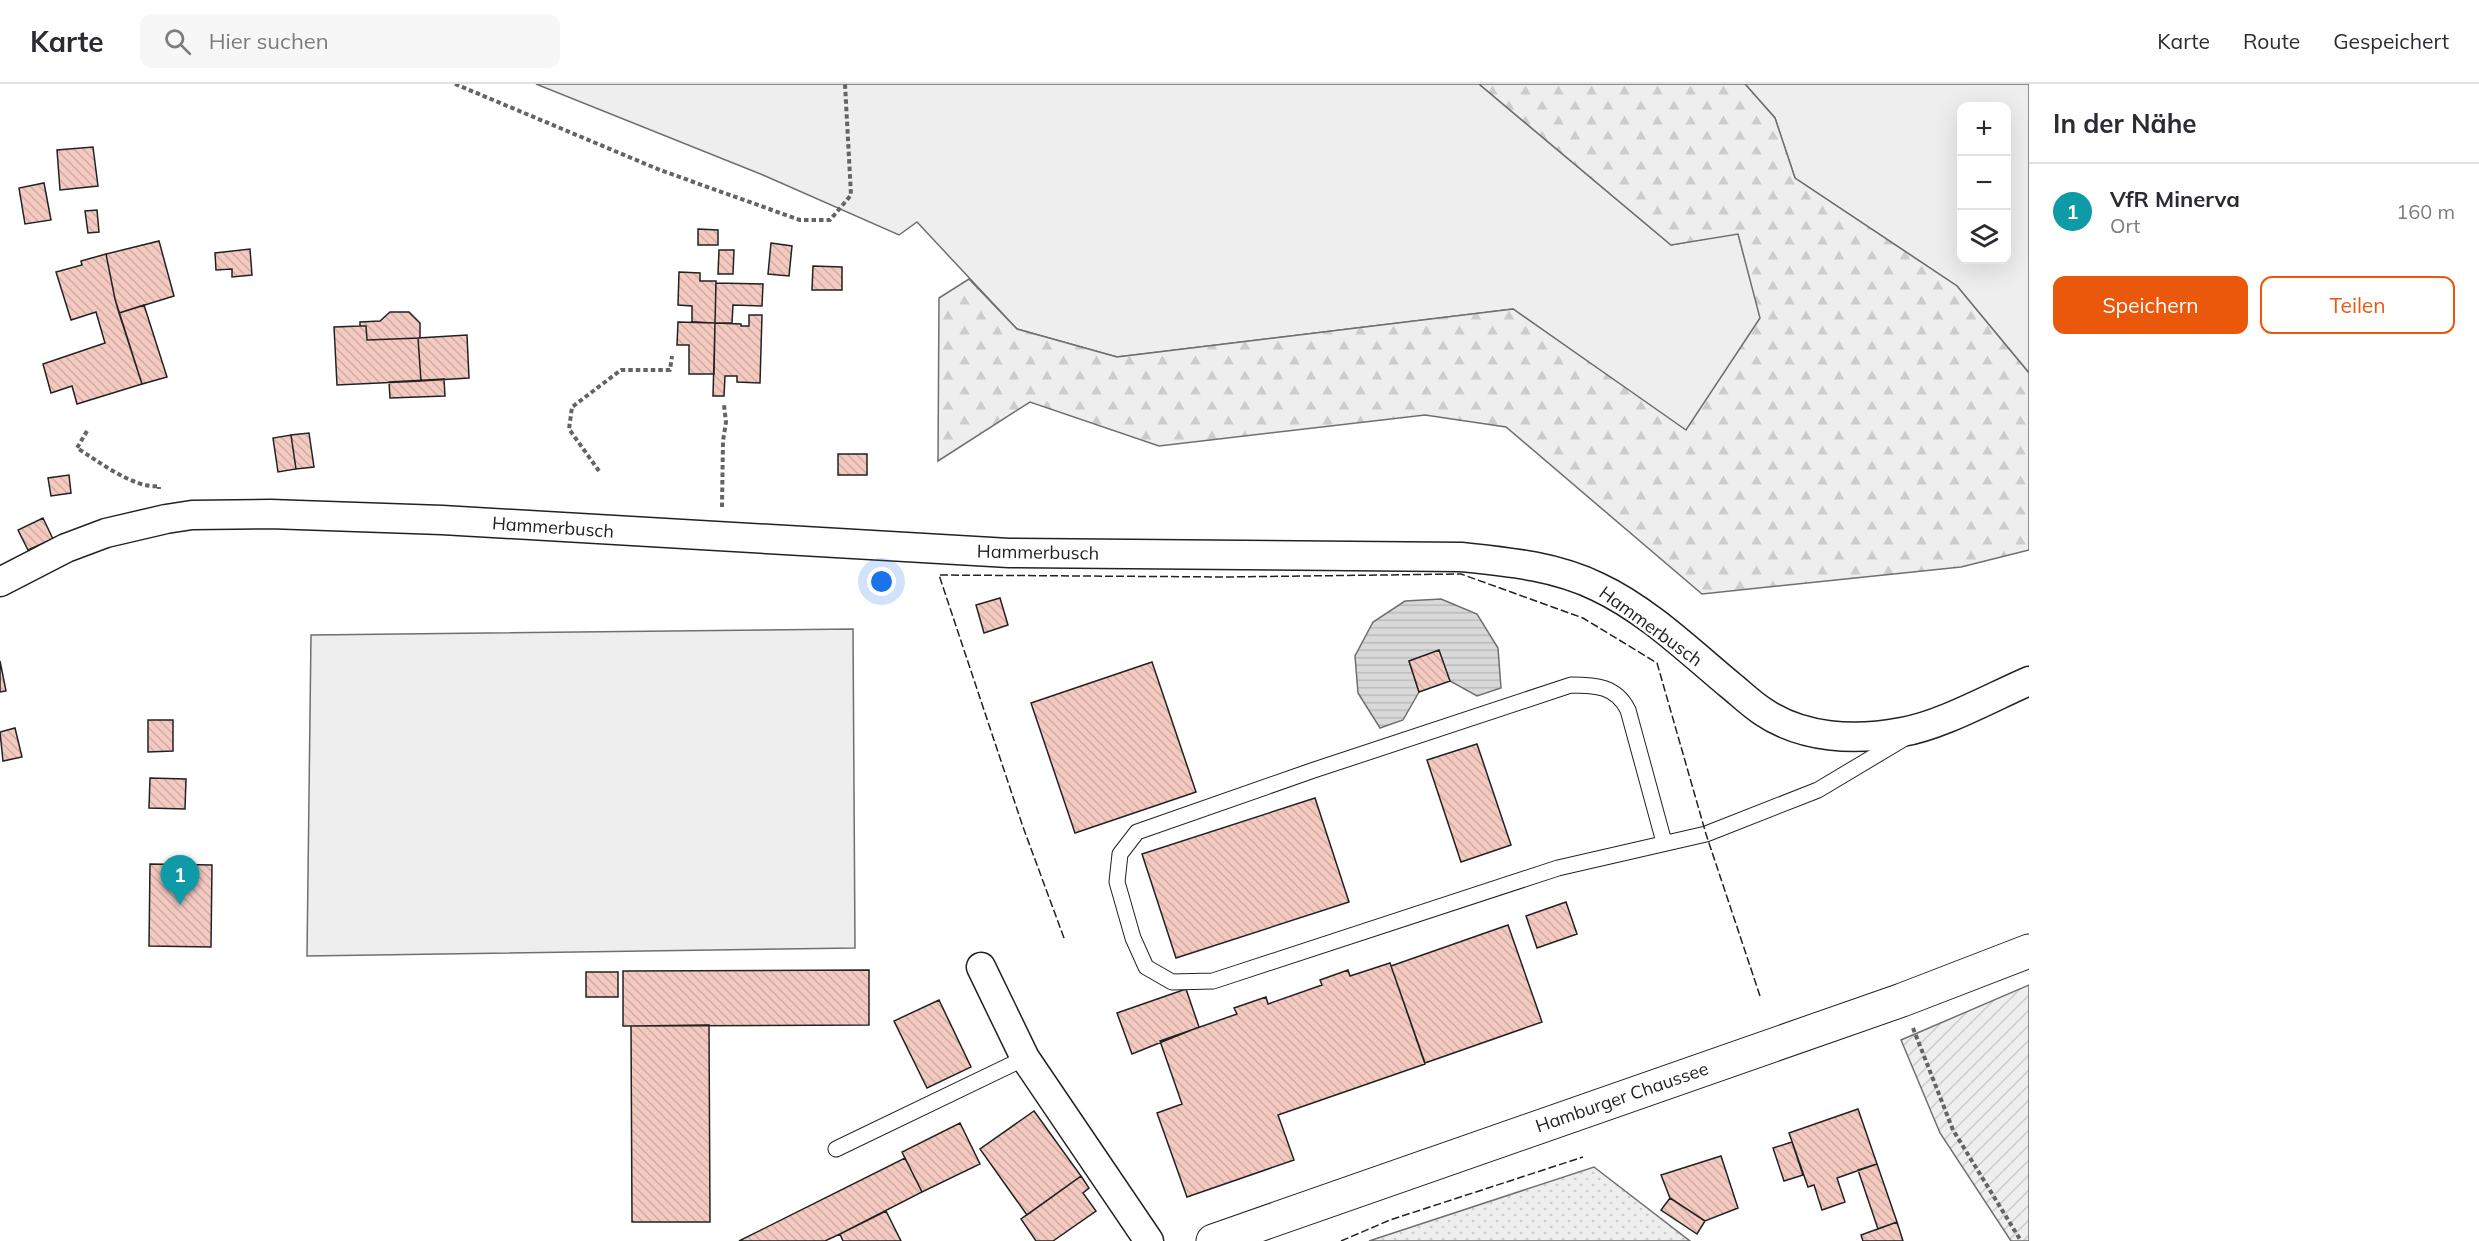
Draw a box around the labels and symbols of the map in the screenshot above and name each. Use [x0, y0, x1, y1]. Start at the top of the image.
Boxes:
street label: Hammerbusch [491, 511, 615, 543]
street label: Hammerbusch [977, 539, 1099, 565]
your location [867, 567, 896, 596]
street label: Hammerbusch [1595, 581, 1707, 671]
pin: 1 [160, 856, 200, 905]
street label: Hamburger Chaussee [1533, 1057, 1711, 1137]

